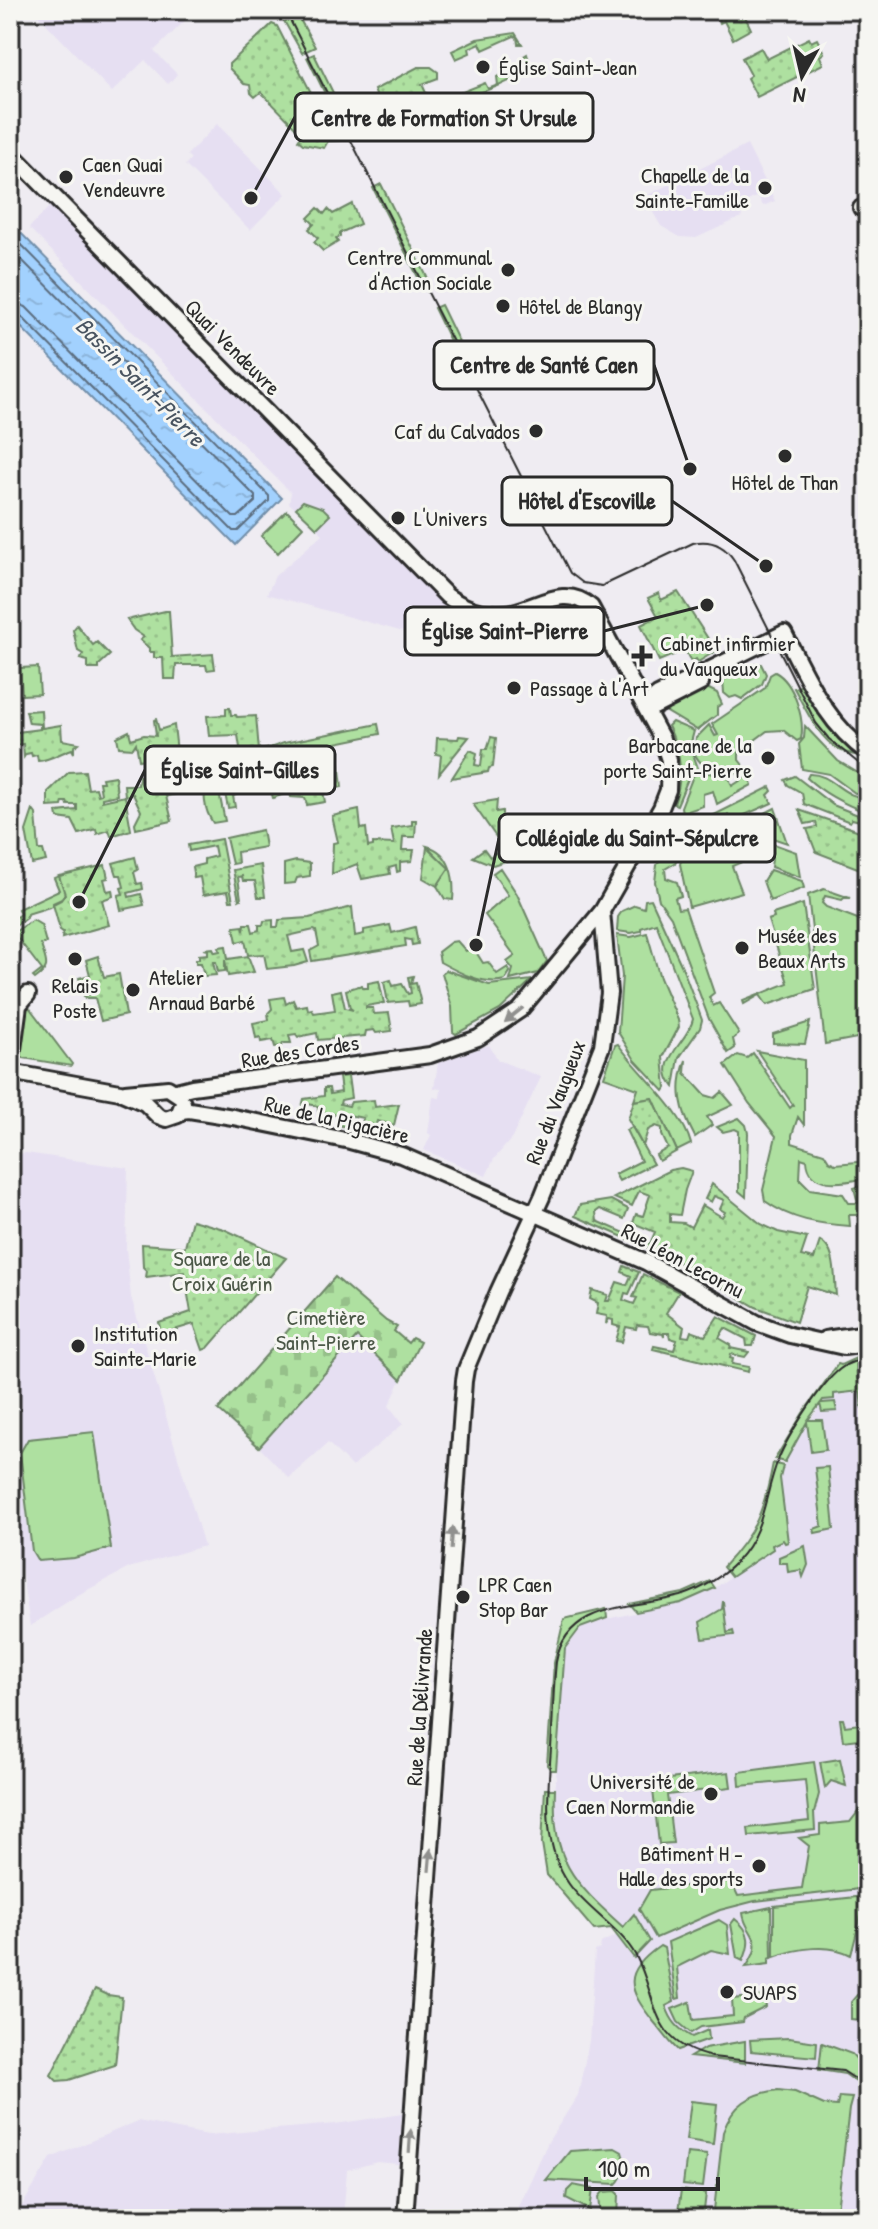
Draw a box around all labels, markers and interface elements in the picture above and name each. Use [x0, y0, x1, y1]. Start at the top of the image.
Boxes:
north arrow [762, 36, 842, 116]
place label: Église Saint-Jean [499, 52, 637, 82]
marker: Église Saint-Jean [474, 58, 492, 76]
text: N [791, 80, 807, 111]
callout: Centre de Formation St Ursule [295, 93, 593, 141]
text: Centre de Formation St Ursule [311, 101, 577, 133]
place label: Caen Quai Vendeuvre [82, 149, 165, 204]
place label: Chapelle de la Sainte-Famille [635, 160, 749, 215]
marker: Caen Quai Vendeuvre [57, 168, 75, 186]
marker: Chapelle de la Sainte-Famille [756, 179, 774, 197]
place label: Centre Communal d'Action Sociale [347, 242, 492, 297]
marker: Centre Communal d'Action Sociale [499, 261, 517, 279]
place label: Hôtel de Blangy [519, 291, 642, 321]
street label: Quai Vendeuvre [178, 292, 288, 402]
marker: Hôtel de Blangy [494, 297, 512, 315]
water label: Bassin Saint-Pierre [69, 310, 213, 454]
callout: Centre de Santé Caen [434, 341, 654, 389]
text: Centre de Santé Caen [450, 348, 638, 380]
place label: Caf du Calvados [394, 416, 520, 446]
marker: Caf du Calvados [527, 422, 545, 440]
marker: Hôtel de Than [776, 447, 794, 465]
place label: Hôtel de Than [732, 467, 838, 497]
callout: Hôtel d'Escoville [502, 477, 672, 525]
text: Hôtel d'Escoville [518, 484, 656, 516]
place label: L'Univers [414, 503, 487, 533]
marker: L'Univers [389, 509, 407, 527]
callout: Église Saint-Pierre [405, 607, 604, 655]
text: Église Saint-Pierre [422, 614, 589, 647]
place label: Cabinet infirmier du Vaugueux [660, 628, 796, 683]
marker: Cabinet infirmier du Vaugueux [631, 645, 653, 667]
place label: Passage à l'Art [530, 673, 649, 703]
marker: Passage à l'Art [505, 679, 523, 697]
place label: Barbacane de la porte Saint-Pierre [604, 730, 752, 785]
callout: Église Saint-Gilles [145, 746, 335, 794]
marker: Barbacane de la porte Saint-Pierre [759, 749, 777, 767]
text: Église Saint-Gilles [161, 753, 319, 786]
callout: Collégiale du Saint-Sépulcre [499, 814, 775, 862]
text: Collégiale du Saint-Sépulcre [515, 821, 759, 854]
place label: Musée des Beaux Arts [758, 920, 846, 975]
marker: Musée des Beaux Arts [733, 939, 751, 957]
marker: Relais Poste [66, 950, 84, 968]
place label: Atelier Arnaud Barbé [149, 962, 256, 1017]
place label: Relais Poste [52, 970, 98, 1025]
marker: Atelier Arnaud Barbé [124, 981, 142, 999]
one-way arrow [504, 1006, 524, 1022]
street label: Rue des Cordes [239, 1027, 361, 1075]
street label: Rue du Vaugueux [518, 1036, 592, 1168]
street label: Rue de la Pigacière [262, 1088, 413, 1150]
street label: Rue Léon Lecornu [616, 1215, 750, 1305]
park label: Square de la Croix Guérin [172, 1243, 272, 1298]
park label: Cimetière Saint-Pierre [276, 1302, 376, 1357]
place label: Institution Sainte-Marie [94, 1318, 197, 1373]
marker: Institution Sainte-Marie [69, 1337, 87, 1355]
one-way arrow [446, 1525, 459, 1550]
place label: LPR Caen Stop Bar [479, 1569, 552, 1624]
marker: LPR Caen Stop Bar [454, 1588, 472, 1606]
street label: Rue de la Délivrande [399, 1627, 439, 1787]
place label: Université de Caen Normandie [566, 1766, 695, 1821]
marker: Université de Caen Normandie [702, 1785, 720, 1803]
place label: Bâtiment H - Halle des sports [619, 1838, 743, 1893]
one-way arrow [424, 1847, 437, 1872]
marker: Bâtiment H - Halle des sports [750, 1857, 768, 1875]
place label: SUAPS [743, 1977, 797, 2007]
marker: SUAPS [718, 1983, 736, 2001]
one-way arrow [404, 2128, 417, 2153]
scale bar [586, 2141, 718, 2191]
text: 100 m [598, 2152, 650, 2184]

